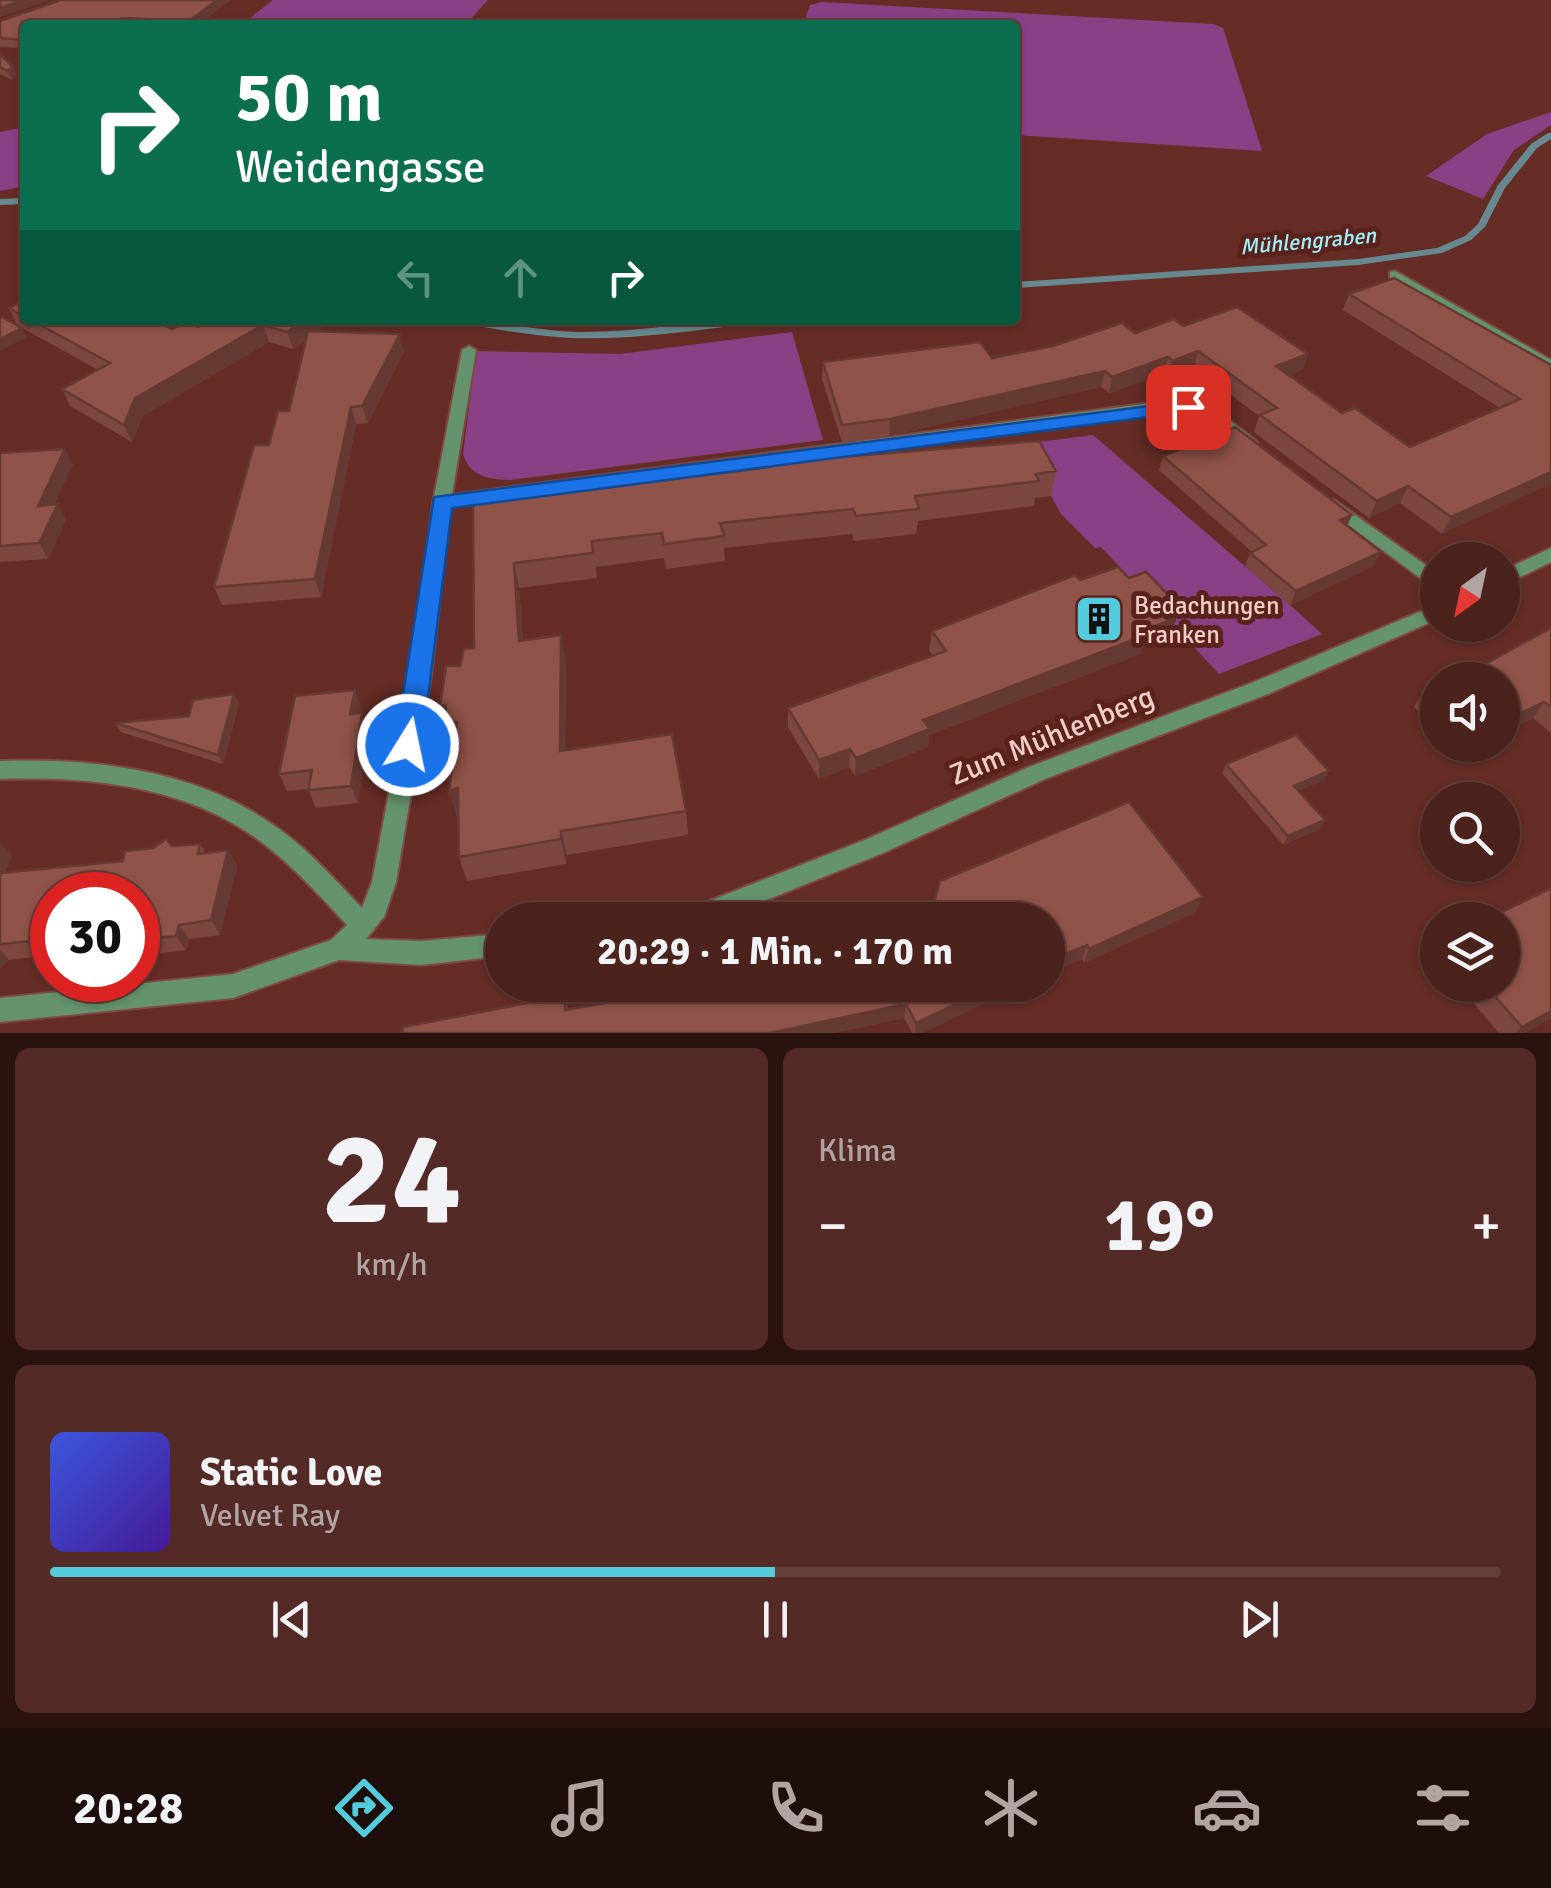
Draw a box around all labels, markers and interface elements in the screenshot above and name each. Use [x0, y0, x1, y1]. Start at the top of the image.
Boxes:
text: 50 m [235, 54, 383, 140]
icon: right [70, 60, 200, 190]
text: Weidengasse [235, 140, 486, 195]
water label: Mühlengraben [1239, 222, 1378, 260]
icon: left [388, 250, 443, 305]
icon: ahead [493, 250, 548, 305]
icon: right [598, 250, 653, 305]
pin [1146, 365, 1231, 450]
icon: arrive [1161, 380, 1216, 435]
north arrow [1420, 542, 1520, 642]
map controls [1420, 542, 1520, 1002]
place label: Bedachungen Franken [1134, 590, 1280, 650]
building icon: Bedachungen Franken [1073, 593, 1125, 645]
button: sound [1420, 662, 1520, 762]
street label: Zum Mühlenberg [944, 678, 1160, 794]
position arrow [356, 693, 460, 797]
button: search [1420, 782, 1520, 882]
speed limit sign: 30 [30, 872, 160, 1002]
button: layers [1420, 902, 1520, 1002]
text: 20:29 · 1 Min. · 170 m [597, 928, 953, 975]
text: 24 [321, 1100, 462, 1260]
text: Klima [818, 1131, 897, 1170]
text: 19° [1104, 1179, 1215, 1272]
text: − [818, 1192, 848, 1260]
text: + [1471, 1192, 1501, 1260]
text: km/h [355, 1245, 428, 1284]
text: Static Love [200, 1449, 382, 1496]
text: Velvet Ray [200, 1496, 340, 1535]
icon: previous [264, 1592, 319, 1647]
icon: pause [748, 1592, 803, 1647]
icon: next [1232, 1592, 1287, 1647]
icon: directions [329, 1773, 399, 1843]
icon: music [545, 1773, 615, 1843]
icon: phone [761, 1773, 831, 1843]
icon: climate [976, 1773, 1046, 1843]
icon: car [1192, 1773, 1262, 1843]
icon: filters [1408, 1773, 1478, 1843]
text: 20:28 [73, 1781, 183, 1836]

